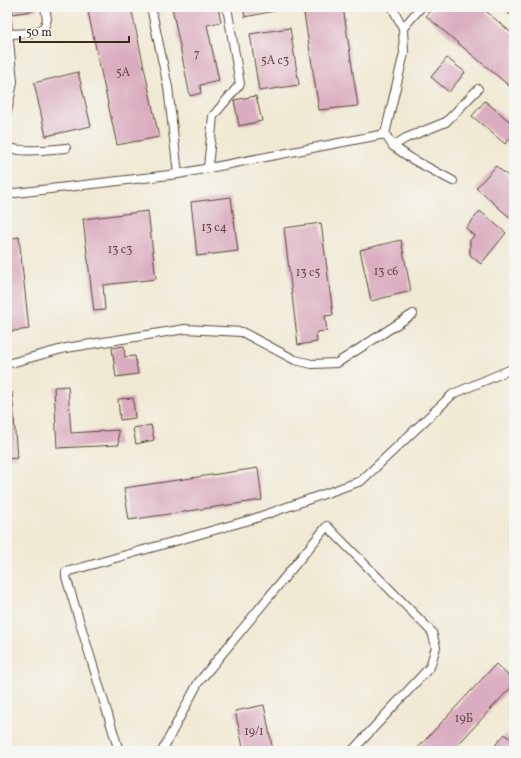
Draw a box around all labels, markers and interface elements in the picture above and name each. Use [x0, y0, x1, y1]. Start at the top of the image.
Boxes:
scale bar [20, 18, 129, 44]
text: 50 m [26, 25, 52, 41]
house number: 7 [194, 46, 200, 62]
house number: 5А с3 [261, 53, 289, 69]
house number: 5А [116, 65, 131, 81]
house number: 13 с4 [201, 220, 227, 236]
house number: 13 с3 [108, 242, 132, 258]
house number: 13 с6 [374, 264, 398, 280]
house number: 13 с5 [296, 265, 320, 281]
house number: 19Б [455, 711, 473, 727]
house number: 19/1 [244, 724, 264, 740]

